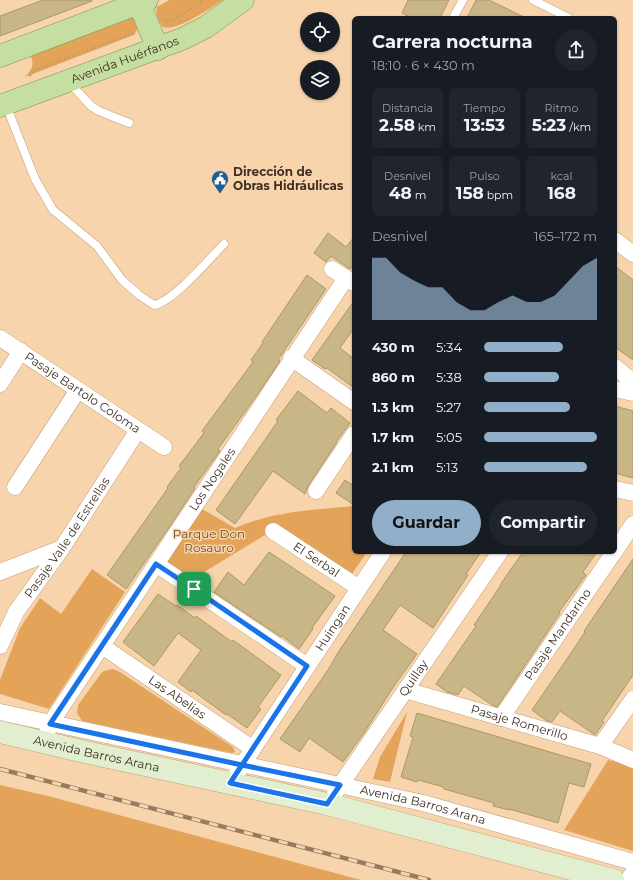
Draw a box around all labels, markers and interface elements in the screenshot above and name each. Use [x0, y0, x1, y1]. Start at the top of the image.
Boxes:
map controls [300, 12, 340, 100]
button: locate [300, 12, 340, 52]
button: share [555, 29, 597, 71]
text: Carrera nocturna [372, 31, 533, 53]
street label: Avenida Huérfanos [69, 33, 181, 86]
text: 18:10 · 6 × 430 m [372, 57, 475, 73]
button: layers [300, 60, 340, 100]
text: Distancia [382, 101, 433, 115]
text: Tiempo [464, 101, 505, 115]
text: Ritmo [545, 101, 578, 115]
text: 2.58 [379, 115, 415, 135]
text: 13:53 [464, 115, 505, 135]
text: 5:23 [532, 115, 566, 135]
text: km [415, 120, 436, 134]
text: /km [566, 120, 591, 134]
place label: Dirección de Obras Hidráulicas [233, 164, 344, 193]
public building icon: Dirección de Obras Hidráulicas [210, 169, 230, 194]
text: Desnivel [384, 169, 431, 183]
text: Pulso [469, 169, 500, 183]
text: kcal [551, 169, 573, 183]
text: 48 [389, 183, 412, 203]
text: 158 [456, 183, 484, 203]
text: 168 [547, 183, 576, 203]
text: m [412, 188, 426, 202]
text: bpm [484, 188, 513, 202]
text: Desnivel [372, 228, 427, 244]
text: 165–172 m [534, 228, 597, 244]
text: 430 m [372, 339, 415, 355]
text: 5:34 [436, 339, 462, 355]
street label: Pasaje Bartolo Coloma [22, 349, 143, 436]
text: 860 m [372, 369, 415, 385]
text: 5:38 [436, 369, 462, 385]
text: 1.3 km [372, 399, 414, 415]
text: 5:27 [436, 399, 461, 415]
text: 1.7 km [372, 429, 414, 445]
text: 5:05 [436, 429, 462, 445]
street label: Los Nogales [186, 445, 238, 514]
text: 2.1 km [372, 459, 414, 475]
text: 5:13 [436, 459, 458, 475]
street label: Pasaje Valle de Estrellas [21, 474, 113, 600]
button: Guardar [372, 500, 481, 546]
button: Compartir [489, 500, 597, 546]
park label: Parque Don Rosauro [173, 526, 245, 555]
street label: El Serbal [291, 539, 343, 580]
pin [177, 572, 211, 606]
icon: arrive [183, 578, 205, 600]
street label: Pasaje Mandarino [521, 585, 594, 683]
street label: Huingan [312, 601, 353, 654]
street label: Quillay [395, 656, 431, 699]
street label: Las Abelias [146, 672, 209, 722]
street label: Pasaje Romerillo [469, 701, 570, 743]
street label: Avenida Barros Arana [32, 732, 161, 775]
street label: Avenida Barros Arana [359, 782, 488, 827]

